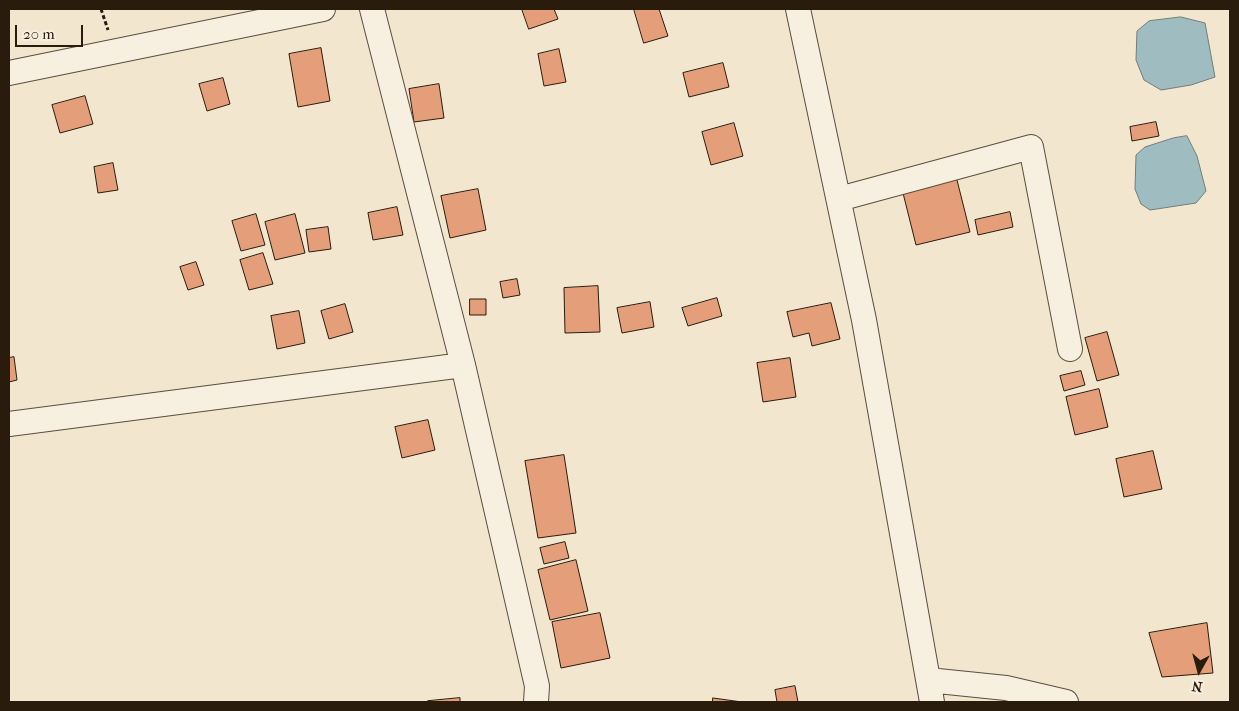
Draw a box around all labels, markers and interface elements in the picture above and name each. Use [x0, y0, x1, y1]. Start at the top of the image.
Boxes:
scale bar [18, 15, 85, 47]
text: 20 m [23, 25, 55, 43]
north arrow [1174, 646, 1224, 696]
text: N [1191, 677, 1203, 695]

